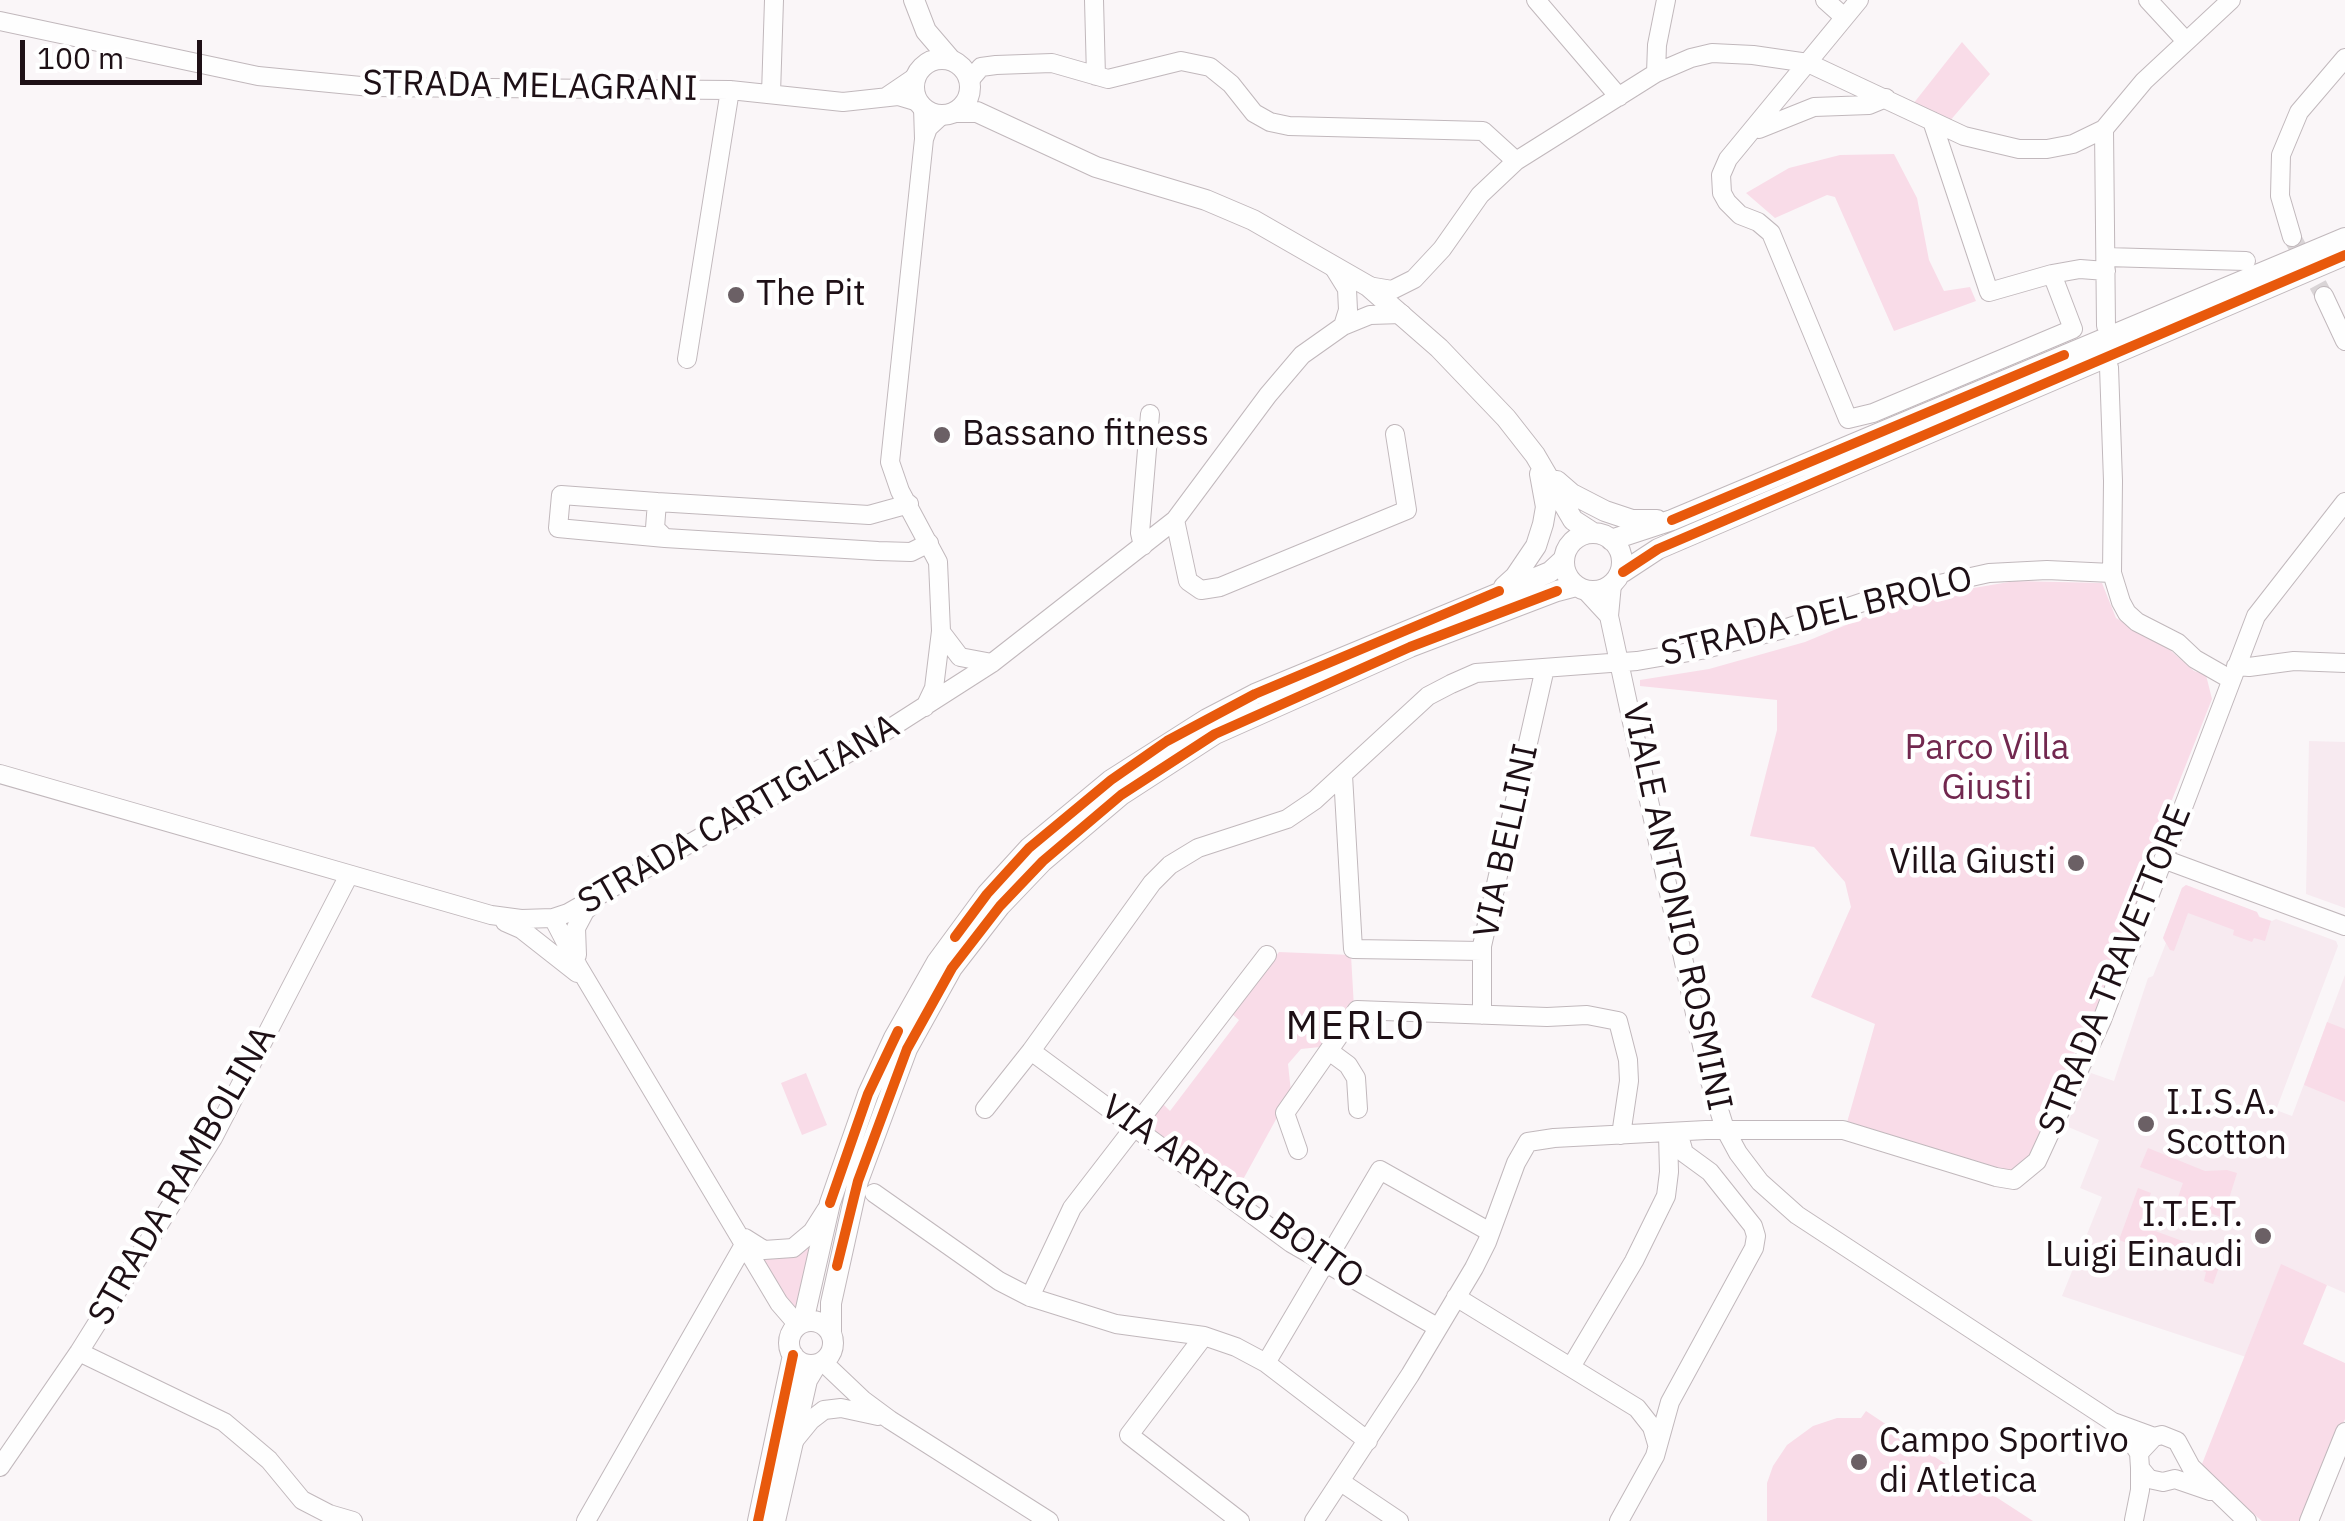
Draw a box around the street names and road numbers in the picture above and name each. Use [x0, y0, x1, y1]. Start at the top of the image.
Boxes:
street label: STRADA MELAGRANI [362, 63, 698, 111]
street label: STRADA DEL BROLO [1657, 558, 1977, 676]
street label: VIALE ANTONIO ROSMINI [1612, 699, 1740, 1115]
street label: STRADA CARTIGLIANA [571, 706, 907, 924]
street label: VIA BELLINI [1466, 740, 1548, 942]
street label: STRADA TRAVETTORE [2031, 799, 2201, 1141]
street label: STRADA RAMBOLINA [80, 1019, 286, 1333]
street label: VIA ARRIGO BOITO [1093, 1087, 1371, 1299]

